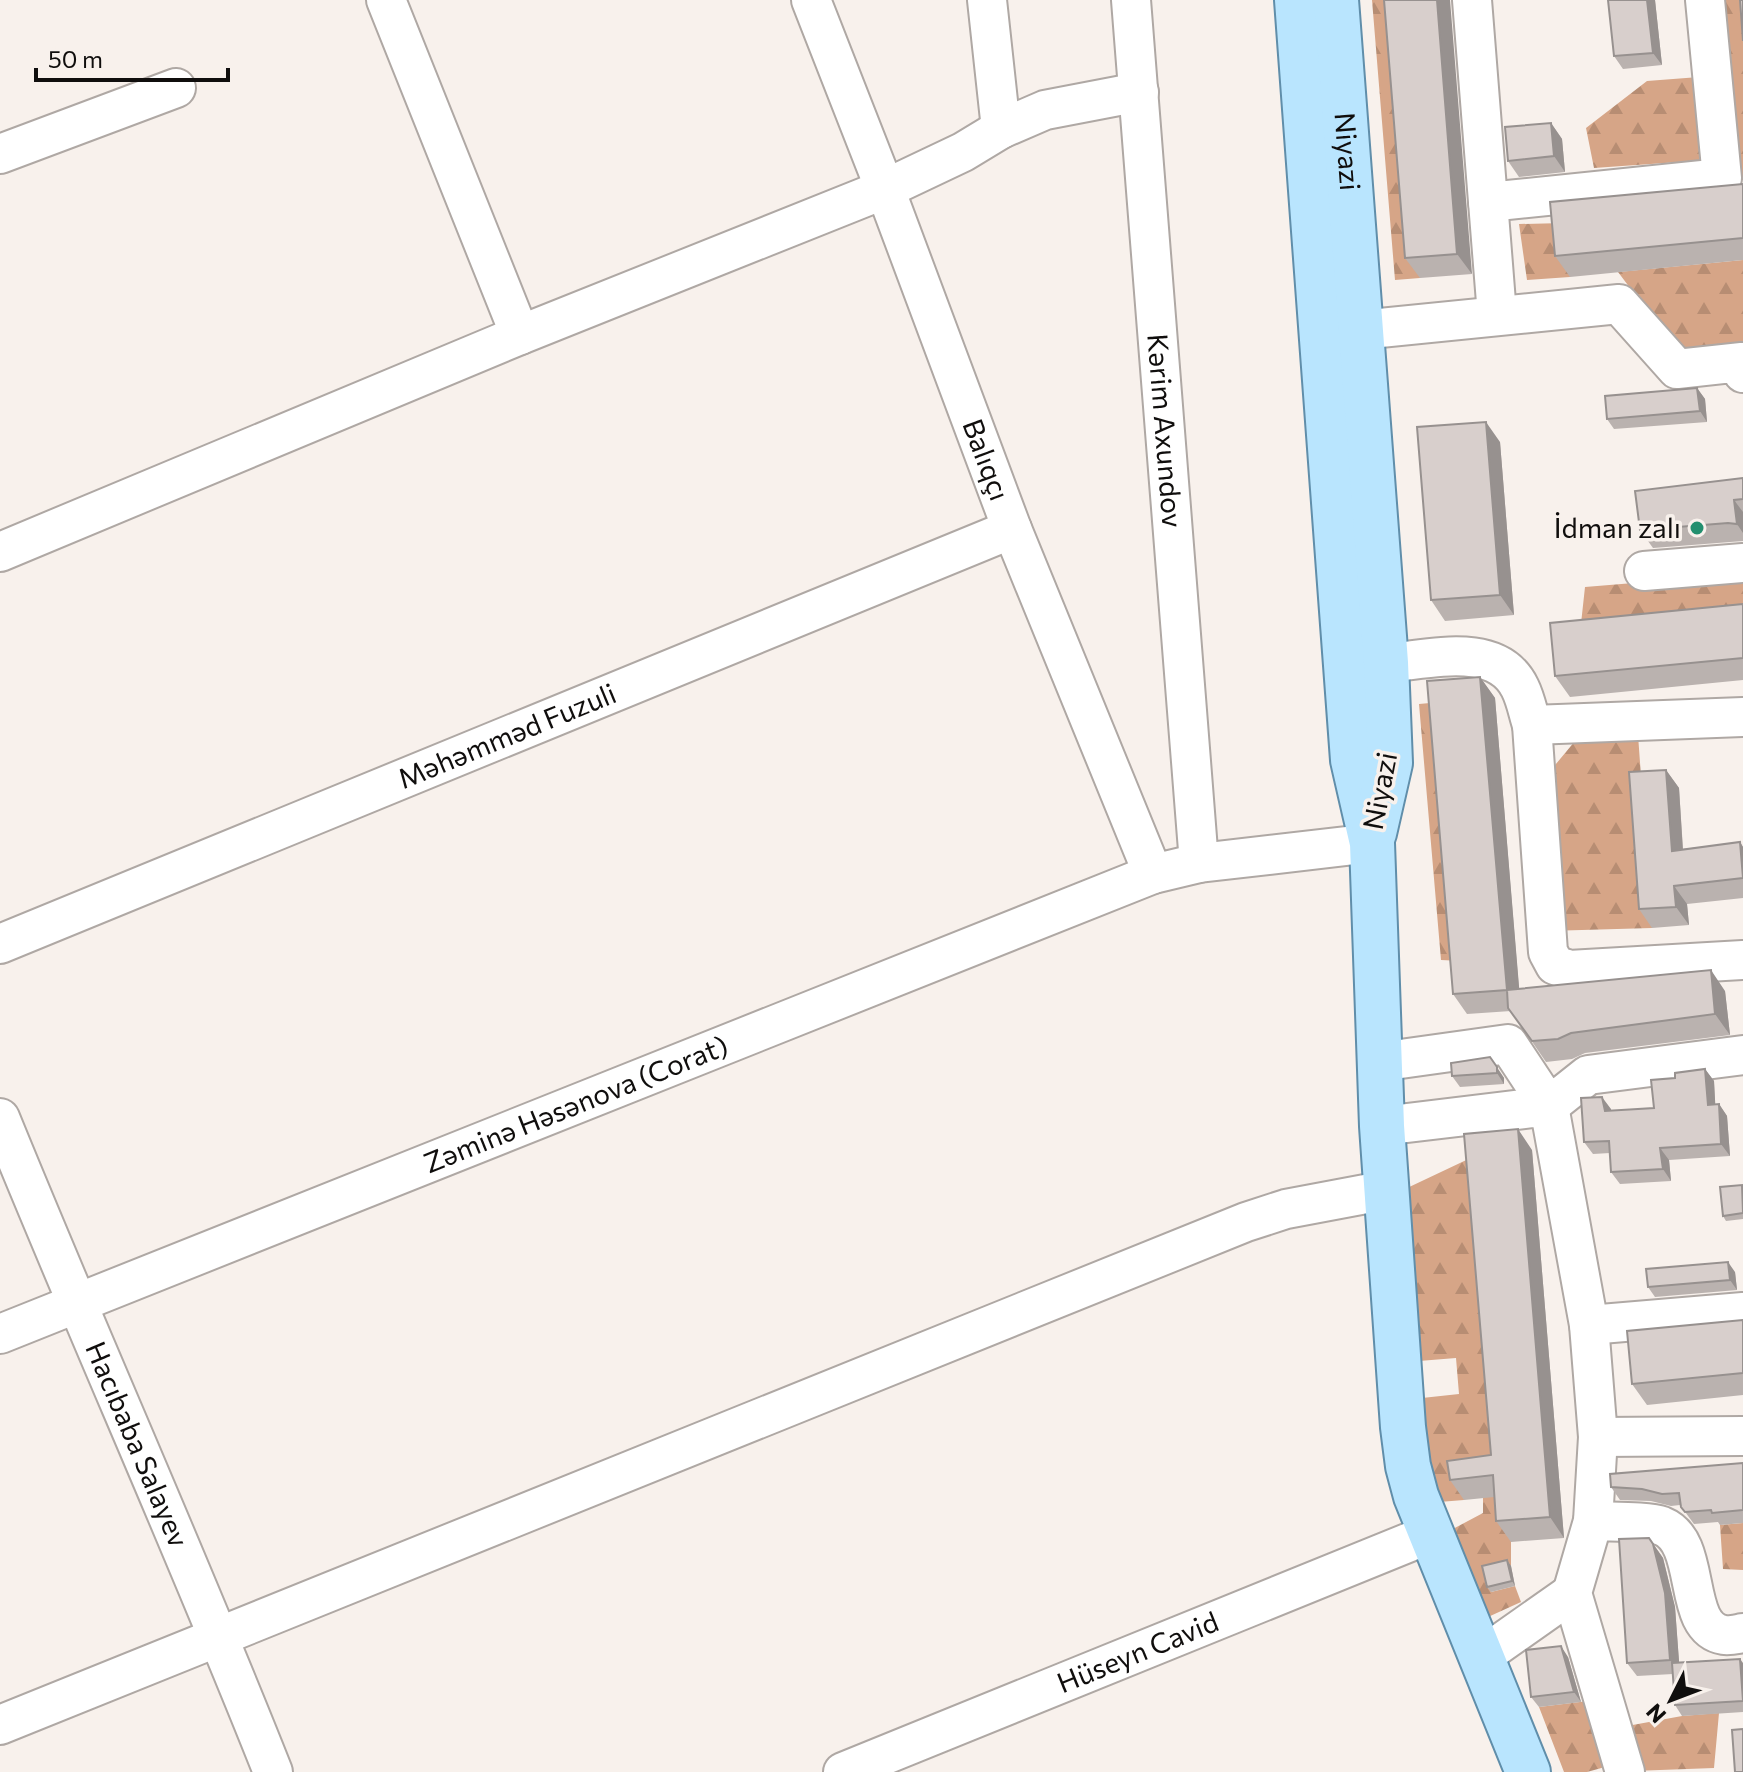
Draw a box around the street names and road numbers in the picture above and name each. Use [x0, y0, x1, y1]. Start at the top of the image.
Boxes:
street label: Niyazi [1329, 111, 1368, 192]
street label: Kərim Axundov [1141, 332, 1191, 529]
street label: Balıqçı [956, 414, 1018, 505]
street label: Məhəmməd Fuzuli [393, 675, 621, 795]
street label: Niyazi [1355, 749, 1403, 832]
street label: Zəminə Həsənova (Corat) [419, 1027, 732, 1179]
street label: Hacıbaba Salayev [79, 1336, 197, 1552]
street label: Hüseyn Cavid [1052, 1604, 1223, 1699]

